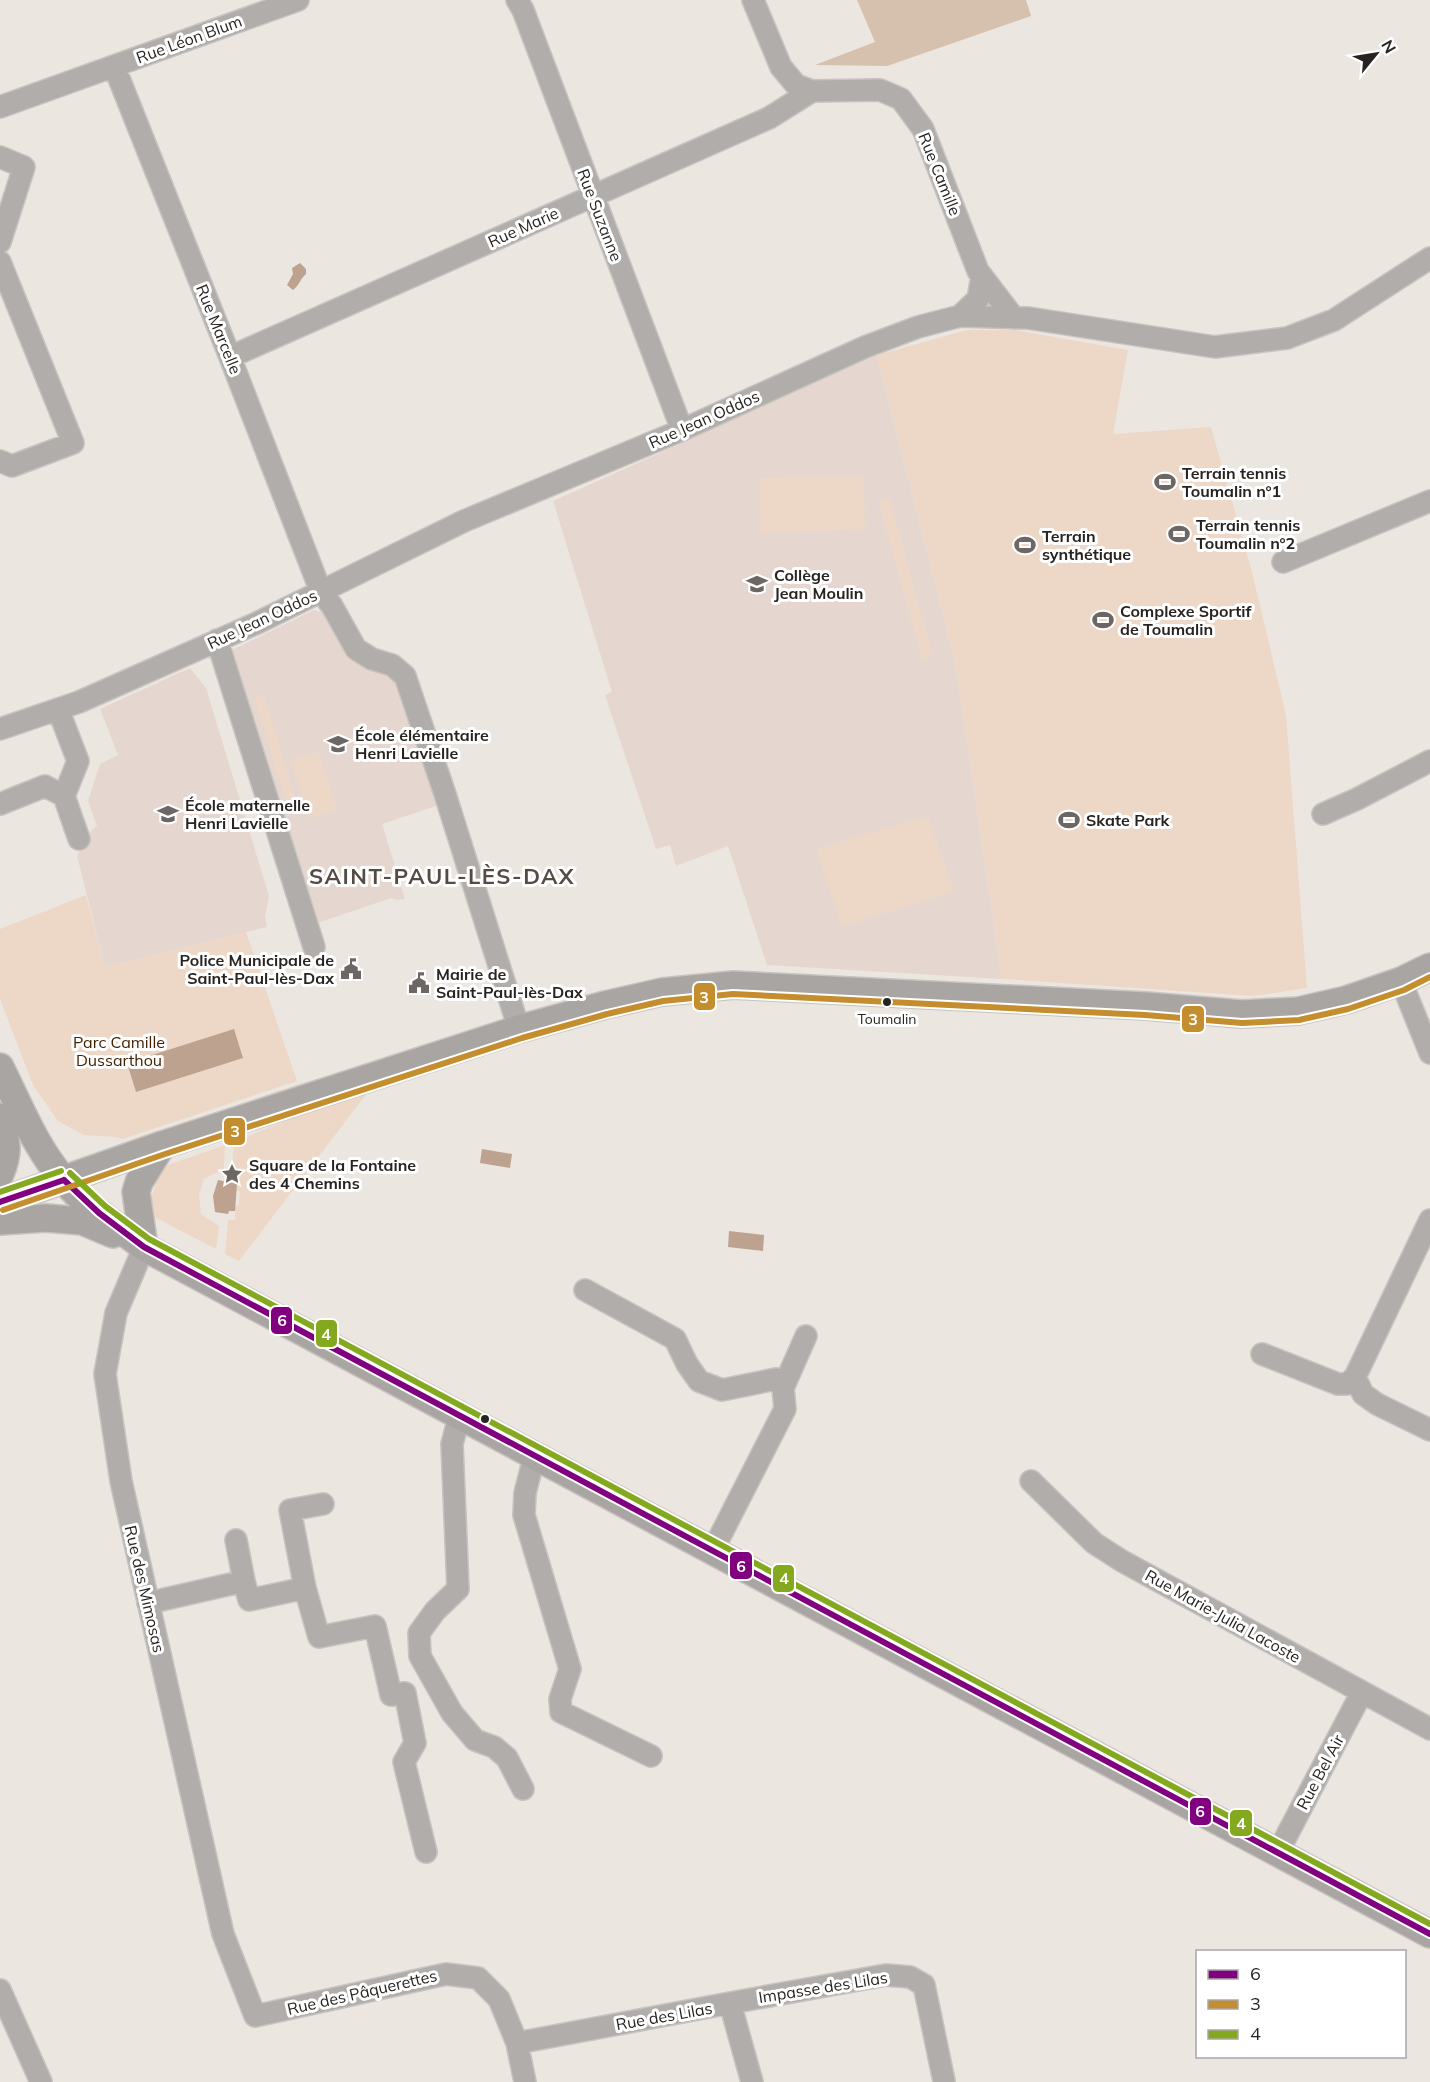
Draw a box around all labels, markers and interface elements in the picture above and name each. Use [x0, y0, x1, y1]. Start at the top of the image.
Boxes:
street label: Rue Léon Blum [133, 11, 245, 67]
north arrow [1346, 24, 1406, 84]
text: N [1377, 36, 1401, 57]
street label: Rue Camille [914, 130, 966, 218]
street label: Rue Suzanne [573, 166, 627, 264]
street label: Rue Marie [485, 203, 561, 251]
street label: Rue Marcelle [192, 281, 246, 377]
street label: Rue Jean Oddos [646, 386, 762, 452]
place label: Terrain tennis Toumalin n°1 [1182, 463, 1286, 501]
sports icon: Terrain tennis Toumalin n°1 [1153, 470, 1177, 494]
place label: Terrain tennis Toumalin n°2 [1196, 515, 1300, 553]
sports icon: Terrain tennis Toumalin n°2 [1167, 522, 1191, 546]
place label: Terrain synthétique [1042, 526, 1131, 564]
sports icon: Terrain synthétique [1013, 533, 1037, 557]
place label: Collège Jean Moulin [774, 565, 863, 603]
school or university icon: Collège Jean Moulin [745, 572, 769, 596]
street label: Rue Jean Oddos [204, 585, 320, 653]
place label: Complexe Sportif de Toumalin [1120, 601, 1252, 639]
sports icon: Complexe Sportif de Toumalin [1091, 608, 1115, 632]
place label: École élémentaire Henri Lavielle [355, 725, 489, 763]
school or university icon: École élémentaire Henri Lavielle [326, 732, 350, 756]
place label: École maternelle Henri Lavielle [185, 795, 310, 833]
school or university icon: École maternelle Henri Lavielle [156, 802, 180, 826]
sports icon: Skate Park [1057, 808, 1081, 832]
place label: Skate Park [1086, 810, 1171, 830]
district label: SAINT-PAUL-LÈS-DAX [309, 862, 575, 890]
place label: Police Municipale de Saint-Paul-lès-Dax [179, 950, 334, 988]
public building icon: Police Municipale de Saint-Paul-lès-Dax [339, 957, 363, 981]
place label: Mairie de Saint-Paul-lès-Dax [436, 964, 583, 1002]
public building icon: Mairie de Saint-Paul-lès-Dax [407, 971, 431, 995]
line badge: 3 [693, 982, 716, 1011]
text: 3 [699, 987, 709, 1007]
marker: Toumalin [881, 996, 893, 1008]
line badge: 3 [1181, 1005, 1205, 1033]
text: 3 [1188, 1009, 1198, 1029]
place label: Toumalin [857, 1010, 917, 1028]
park label: Parc Camille Dussarthou [73, 1032, 165, 1070]
line badge: 3 [223, 1117, 246, 1146]
text: 3 [230, 1121, 240, 1141]
place label: Square de la Fontaine des 4 Chemins [249, 1155, 416, 1193]
place icon: Square de la Fontaine des 4 Chemins [220, 1162, 244, 1186]
line badge: 6 [270, 1306, 293, 1335]
text: 6 [277, 1310, 287, 1330]
line badge: 4 [315, 1319, 338, 1348]
text: 4 [321, 1324, 331, 1344]
unlabelled marker [479, 1413, 491, 1425]
street label: Rue des Mimosas [121, 1524, 169, 1655]
line badge: 6 [729, 1551, 753, 1580]
text: 6 [736, 1556, 746, 1576]
line badge: 4 [772, 1564, 795, 1593]
street label: Rue Marie-Julia Lacoste [1142, 1565, 1304, 1667]
text: 4 [779, 1568, 789, 1588]
street label: Rue Bel Air [1292, 1731, 1348, 1813]
line badge: 6 [1189, 1797, 1212, 1826]
text: 6 [1195, 1801, 1205, 1821]
line badge: 4 [1229, 1809, 1253, 1837]
text: 4 [1236, 1813, 1246, 1833]
legend [1196, 1950, 1406, 2058]
text: 6 [1250, 1962, 1261, 1985]
street label: Rue des Pâquerettes [285, 1965, 439, 2019]
street label: Impasse des Lilas [757, 1967, 889, 2007]
text: 3 [1250, 1992, 1261, 2015]
street label: Rue des Lilas [614, 1998, 714, 2034]
text: 4 [1250, 2022, 1261, 2045]

